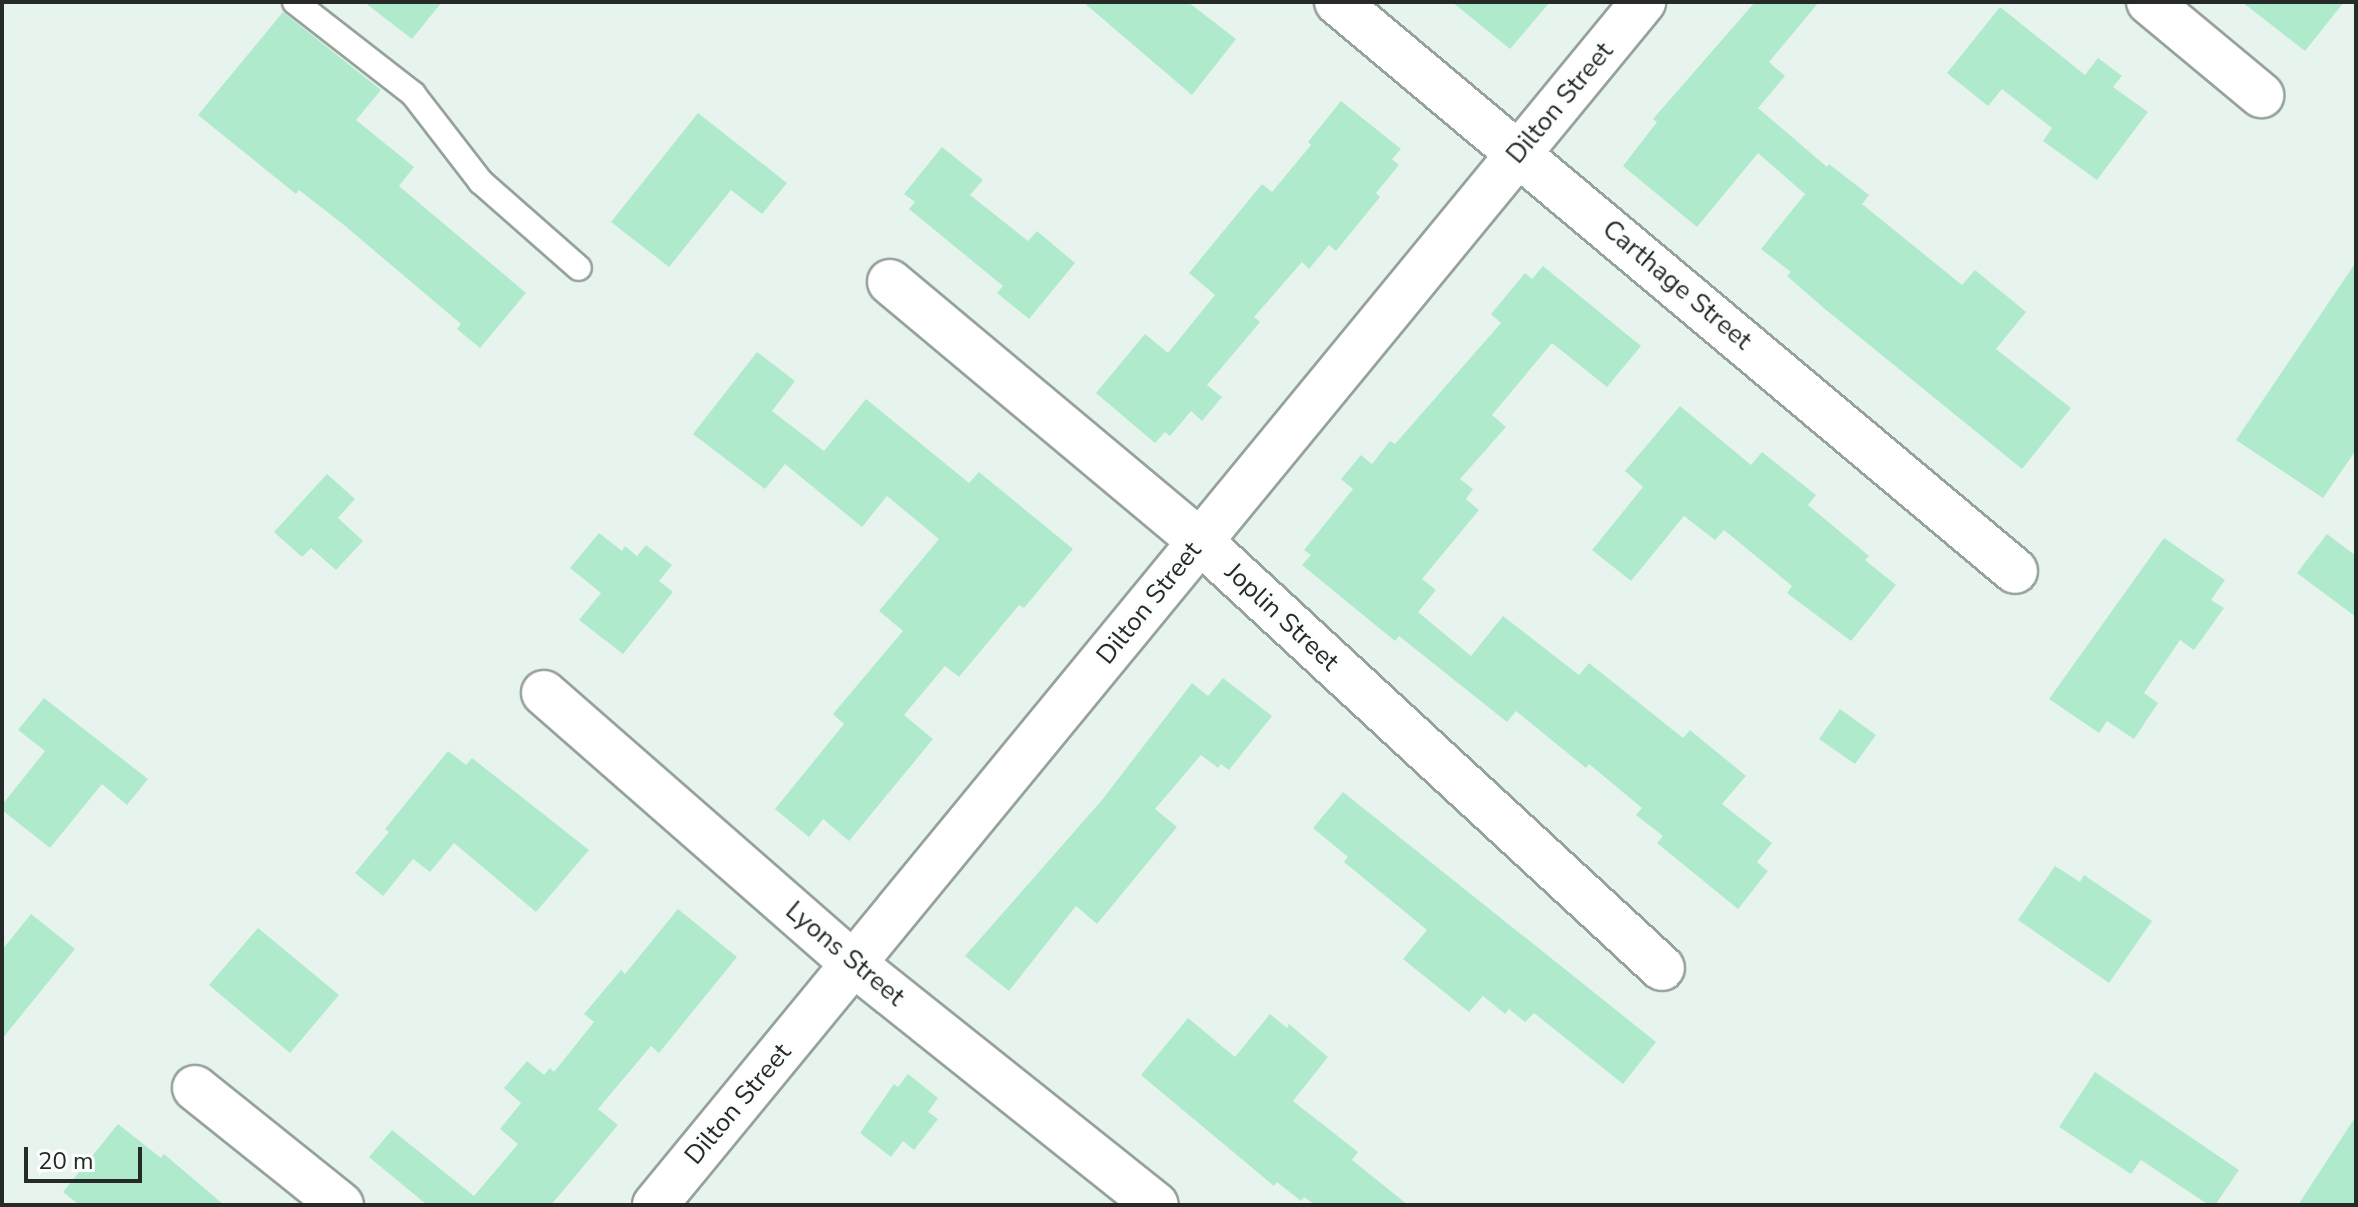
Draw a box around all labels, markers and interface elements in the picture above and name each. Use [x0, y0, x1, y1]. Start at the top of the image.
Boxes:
street label: Dilton Street [1500, 36, 1620, 170]
street label: Carthage Street [1596, 214, 1758, 356]
street label: Dilton Street [1090, 535, 1208, 671]
street label: Joplin Street [1219, 556, 1345, 678]
street label: Lyons Street [779, 895, 911, 1013]
street label: Dilton Street [678, 1037, 798, 1171]
scale bar [28, 1131, 146, 1181]
text: 20 m [38, 1145, 94, 1177]

